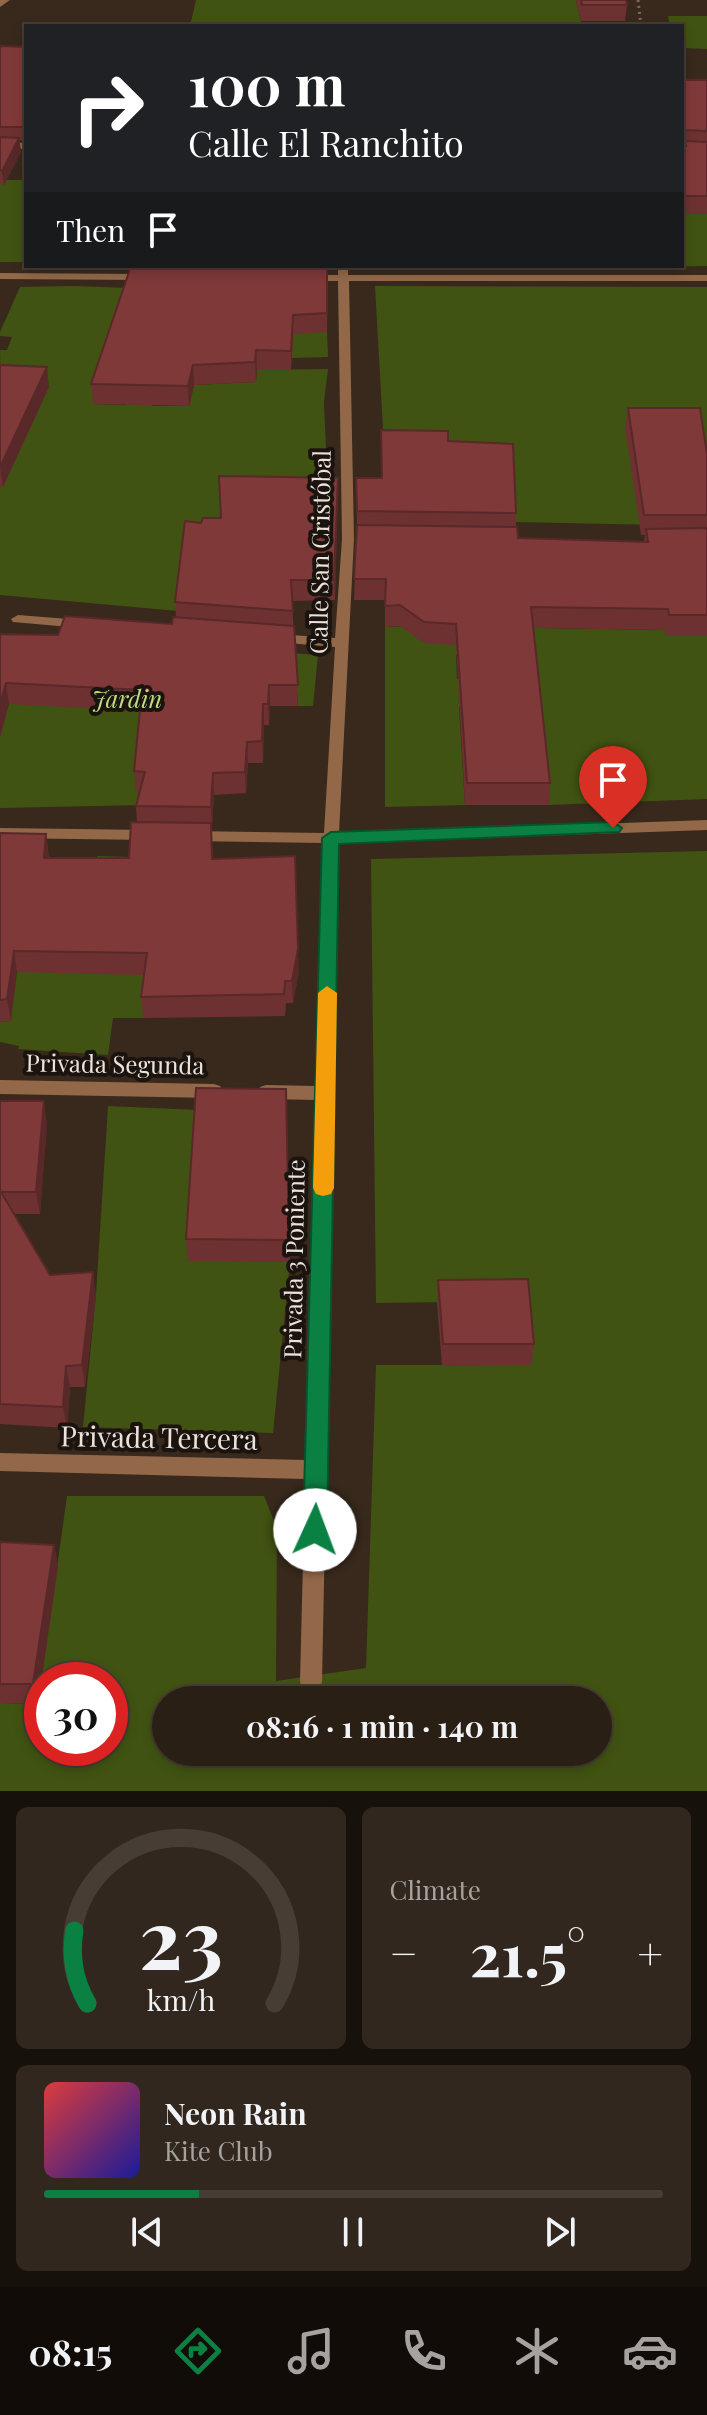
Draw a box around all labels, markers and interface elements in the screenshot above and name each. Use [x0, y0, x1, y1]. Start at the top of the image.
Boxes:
text: 100 m [188, 46, 345, 121]
icon: right [56, 56, 160, 160]
text: Calle El Ranchito [188, 118, 464, 166]
icon: arrive [141, 208, 185, 252]
text: Then [56, 210, 125, 250]
street label: Calle San Cristóbal [301, 449, 337, 654]
park label: Jardin [92, 682, 162, 714]
pin [579, 746, 647, 828]
icon: arrive [591, 758, 635, 802]
street label: Privada Segunda [25, 1045, 205, 1081]
street label: Privada 3 Poniente [275, 1159, 311, 1359]
street label: Privada Tercera [60, 1416, 258, 1457]
position arrow [273, 1488, 357, 1572]
speed limit sign: 30 [24, 1662, 128, 1766]
text: 08:16 · 1 min · 140 m [246, 1706, 518, 1746]
text: Climate [390, 1872, 481, 1907]
text: 23 [139, 1880, 223, 1991]
text: 21.5° [470, 1912, 585, 1992]
text: − [390, 1922, 418, 1981]
text: + [637, 1922, 663, 1981]
text: km/h [146, 1980, 215, 2018]
text: Neon Rain [164, 2093, 307, 2133]
text: Kite Club [164, 2133, 273, 2168]
icon: previous [125, 2210, 169, 2254]
icon: pause [331, 2210, 375, 2254]
icon: next [538, 2210, 582, 2254]
icon: directions [170, 2323, 226, 2379]
icon: music [283, 2323, 339, 2379]
icon: phone [396, 2323, 452, 2379]
icon: climate [509, 2323, 565, 2379]
icon: car [622, 2323, 678, 2379]
text: 08:15 [29, 2327, 112, 2375]

